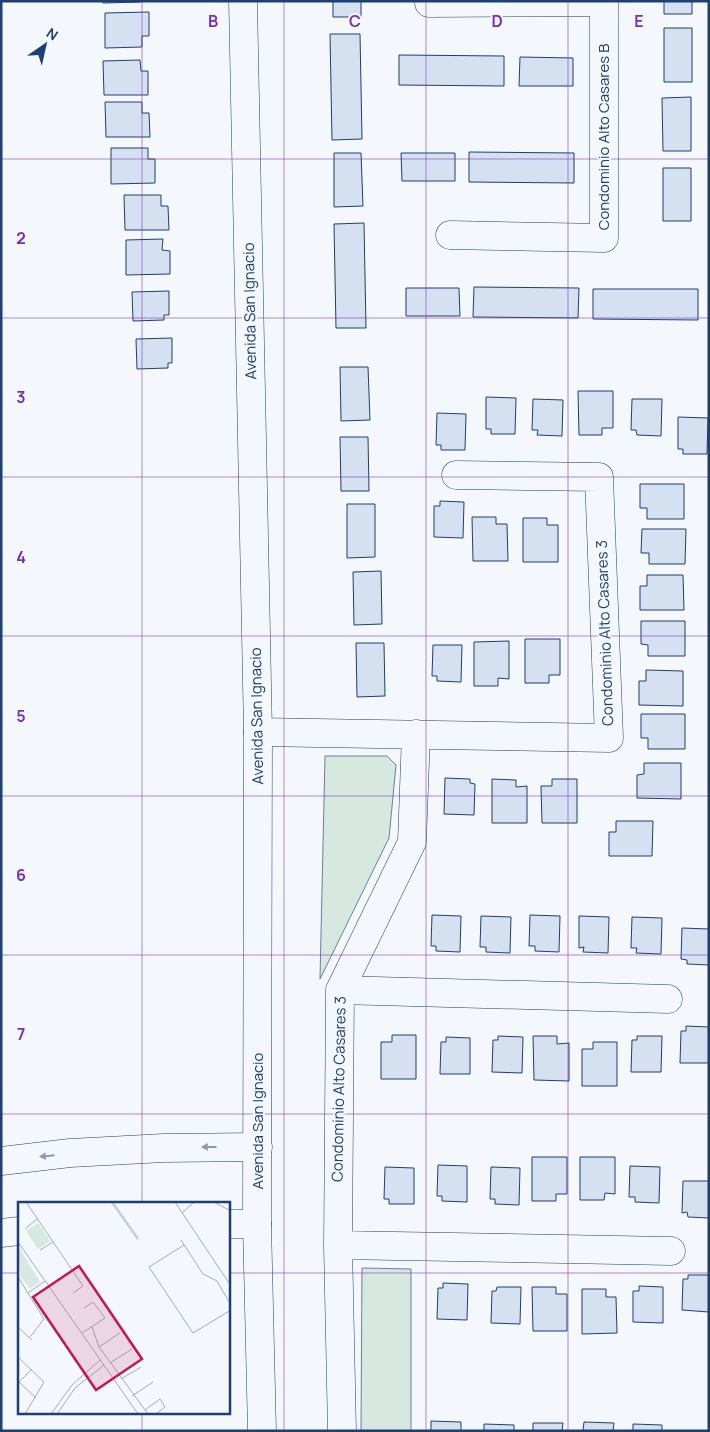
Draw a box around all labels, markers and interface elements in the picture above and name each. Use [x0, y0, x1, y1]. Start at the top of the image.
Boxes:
text: B [208, 10, 218, 32]
text: C [349, 10, 361, 32]
text: D [491, 10, 503, 32]
text: E [634, 10, 644, 32]
north arrow [20, 20, 70, 70]
text: N [43, 23, 62, 44]
street label: Condominio Alto Casares B [593, 44, 614, 230]
text: 2 [16, 227, 26, 249]
street label: Avenida San Ignacio [238, 242, 261, 380]
text: 3 [16, 386, 26, 408]
street label: Condominio Alto Casares 3 [591, 540, 618, 726]
text: 4 [16, 546, 26, 568]
street label: Avenida San Ignacio [245, 647, 268, 785]
text: 5 [16, 705, 26, 727]
text: 6 [16, 864, 26, 886]
street label: Condominio Alto Casares 3 [326, 996, 351, 1182]
text: 7 [17, 1023, 25, 1045]
street label: Avenida San Ignacio [247, 1052, 268, 1189]
one-way arrow [201, 1143, 217, 1151]
one-way arrow [38, 1152, 54, 1160]
inset map [18, 1202, 230, 1414]

